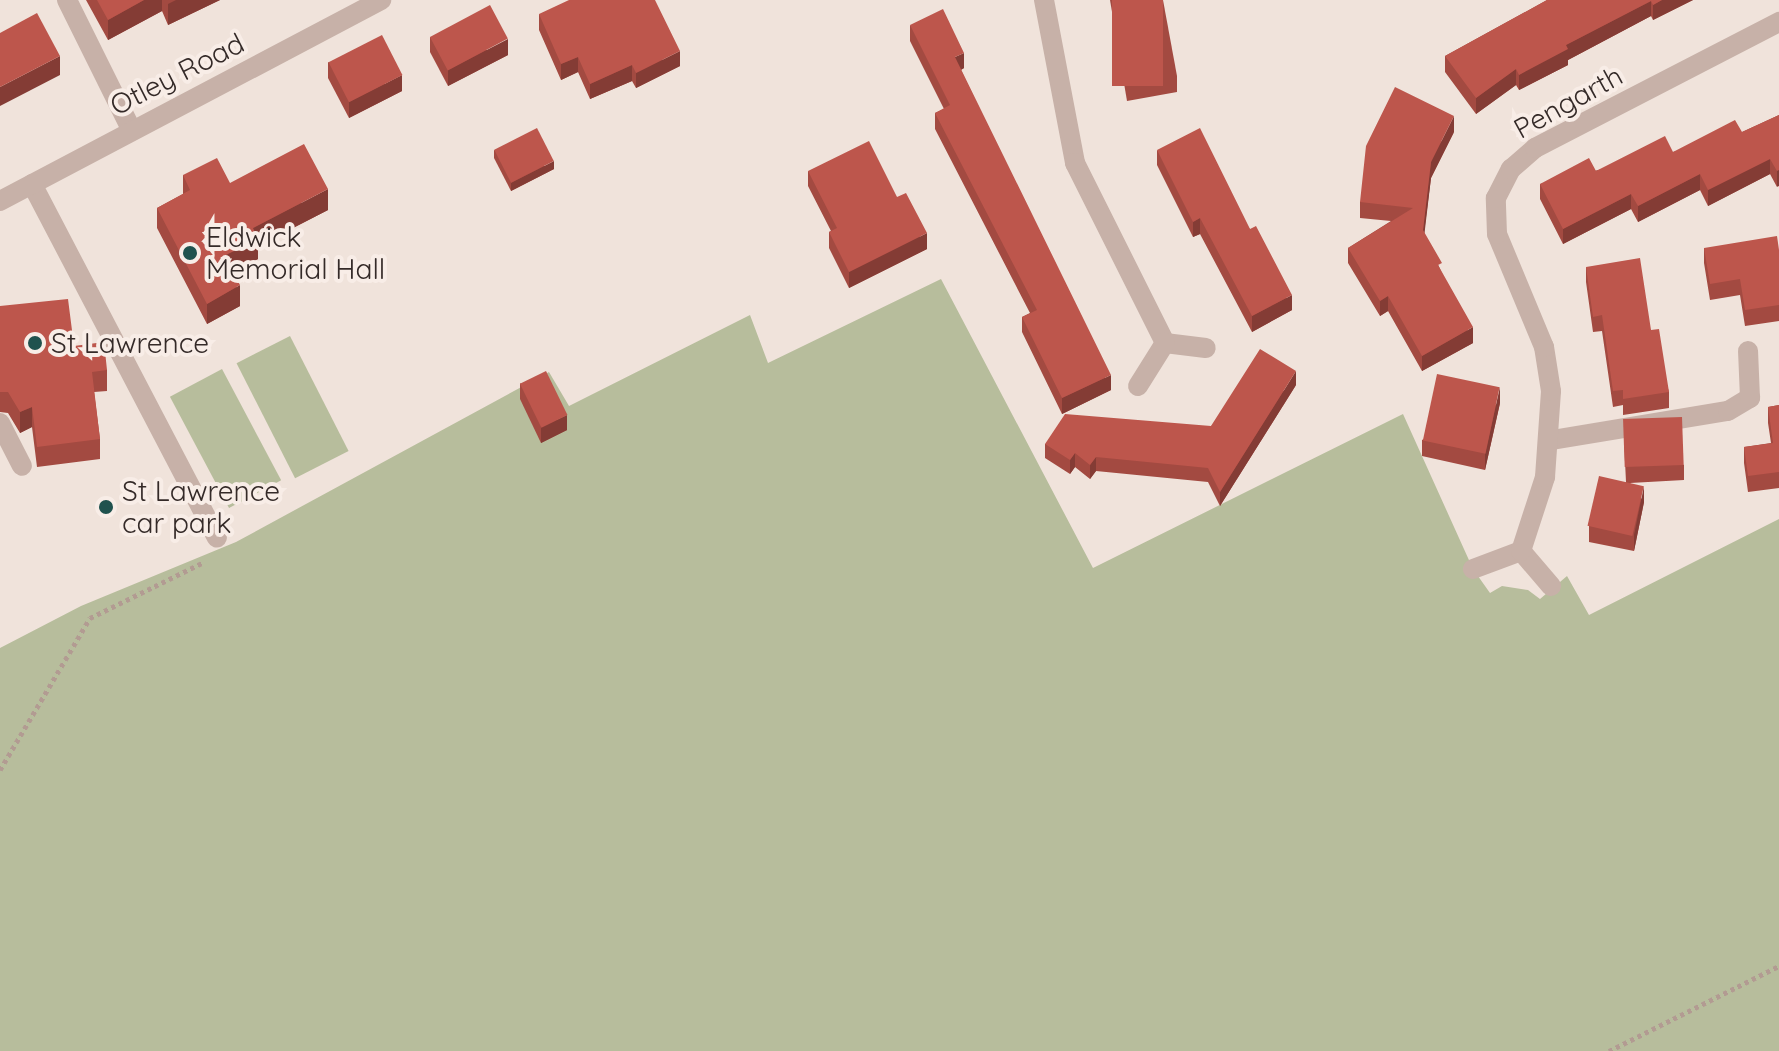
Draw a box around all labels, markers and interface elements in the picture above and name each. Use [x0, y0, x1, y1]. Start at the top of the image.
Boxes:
street label: Otley Road [104, 26, 250, 122]
street label: Pengarth [1508, 58, 1628, 146]
place label: Eldwick Memorial Hall [206, 220, 385, 286]
marker: Eldwick Memorial Hall [181, 244, 199, 262]
place label: St Lawrence [51, 326, 209, 360]
marker: St Lawrence [26, 334, 44, 352]
place label: St Lawrence car park [122, 474, 280, 540]
marker: St Lawrence car park [97, 498, 115, 516]

